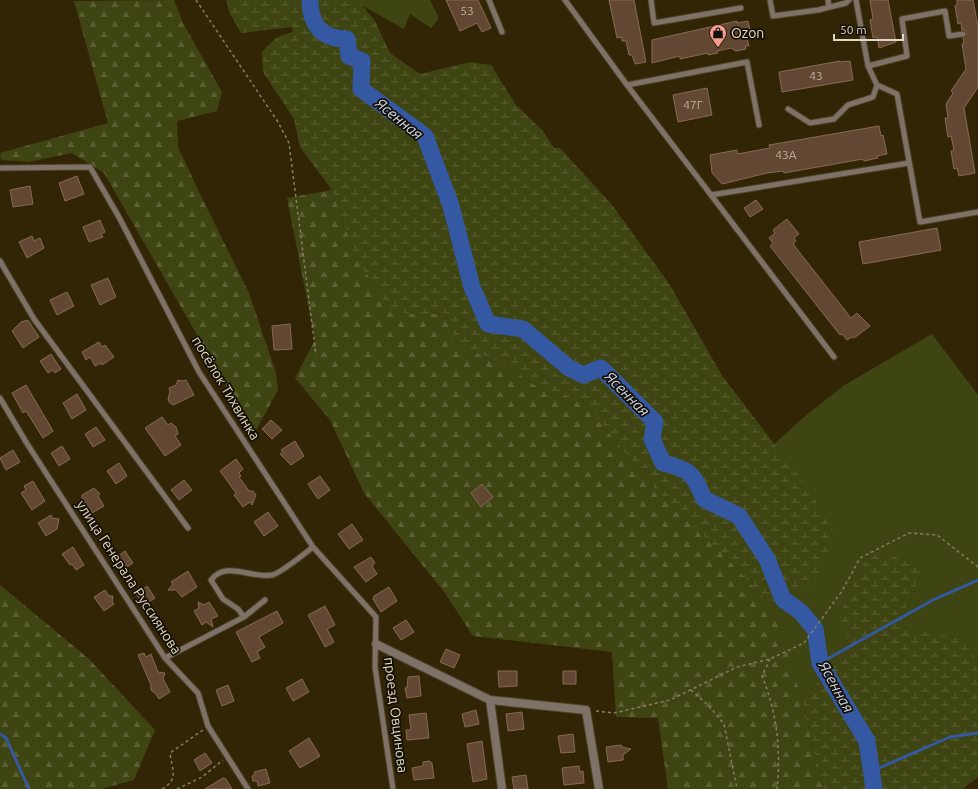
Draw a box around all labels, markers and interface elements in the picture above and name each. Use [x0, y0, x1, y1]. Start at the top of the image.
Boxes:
house number: 53 [460, 4, 474, 17]
scale bar [834, 16, 903, 42]
shop icon: Ozon [708, 23, 728, 48]
text: 50 m [840, 23, 867, 36]
place label: Ozon [731, 25, 764, 41]
house number: 43 [809, 69, 823, 82]
water label: Ясенная [371, 94, 427, 143]
house number: 47Г [683, 98, 703, 111]
house number: 43А [775, 148, 797, 161]
street label: посёлок Тихвинка [189, 333, 263, 443]
water label: Ясенная [601, 367, 653, 420]
street label: улица Генерала Руссиянова [73, 497, 185, 657]
street label: проезд Овцинова [381, 656, 411, 774]
water label: Ясенная [815, 657, 858, 715]

